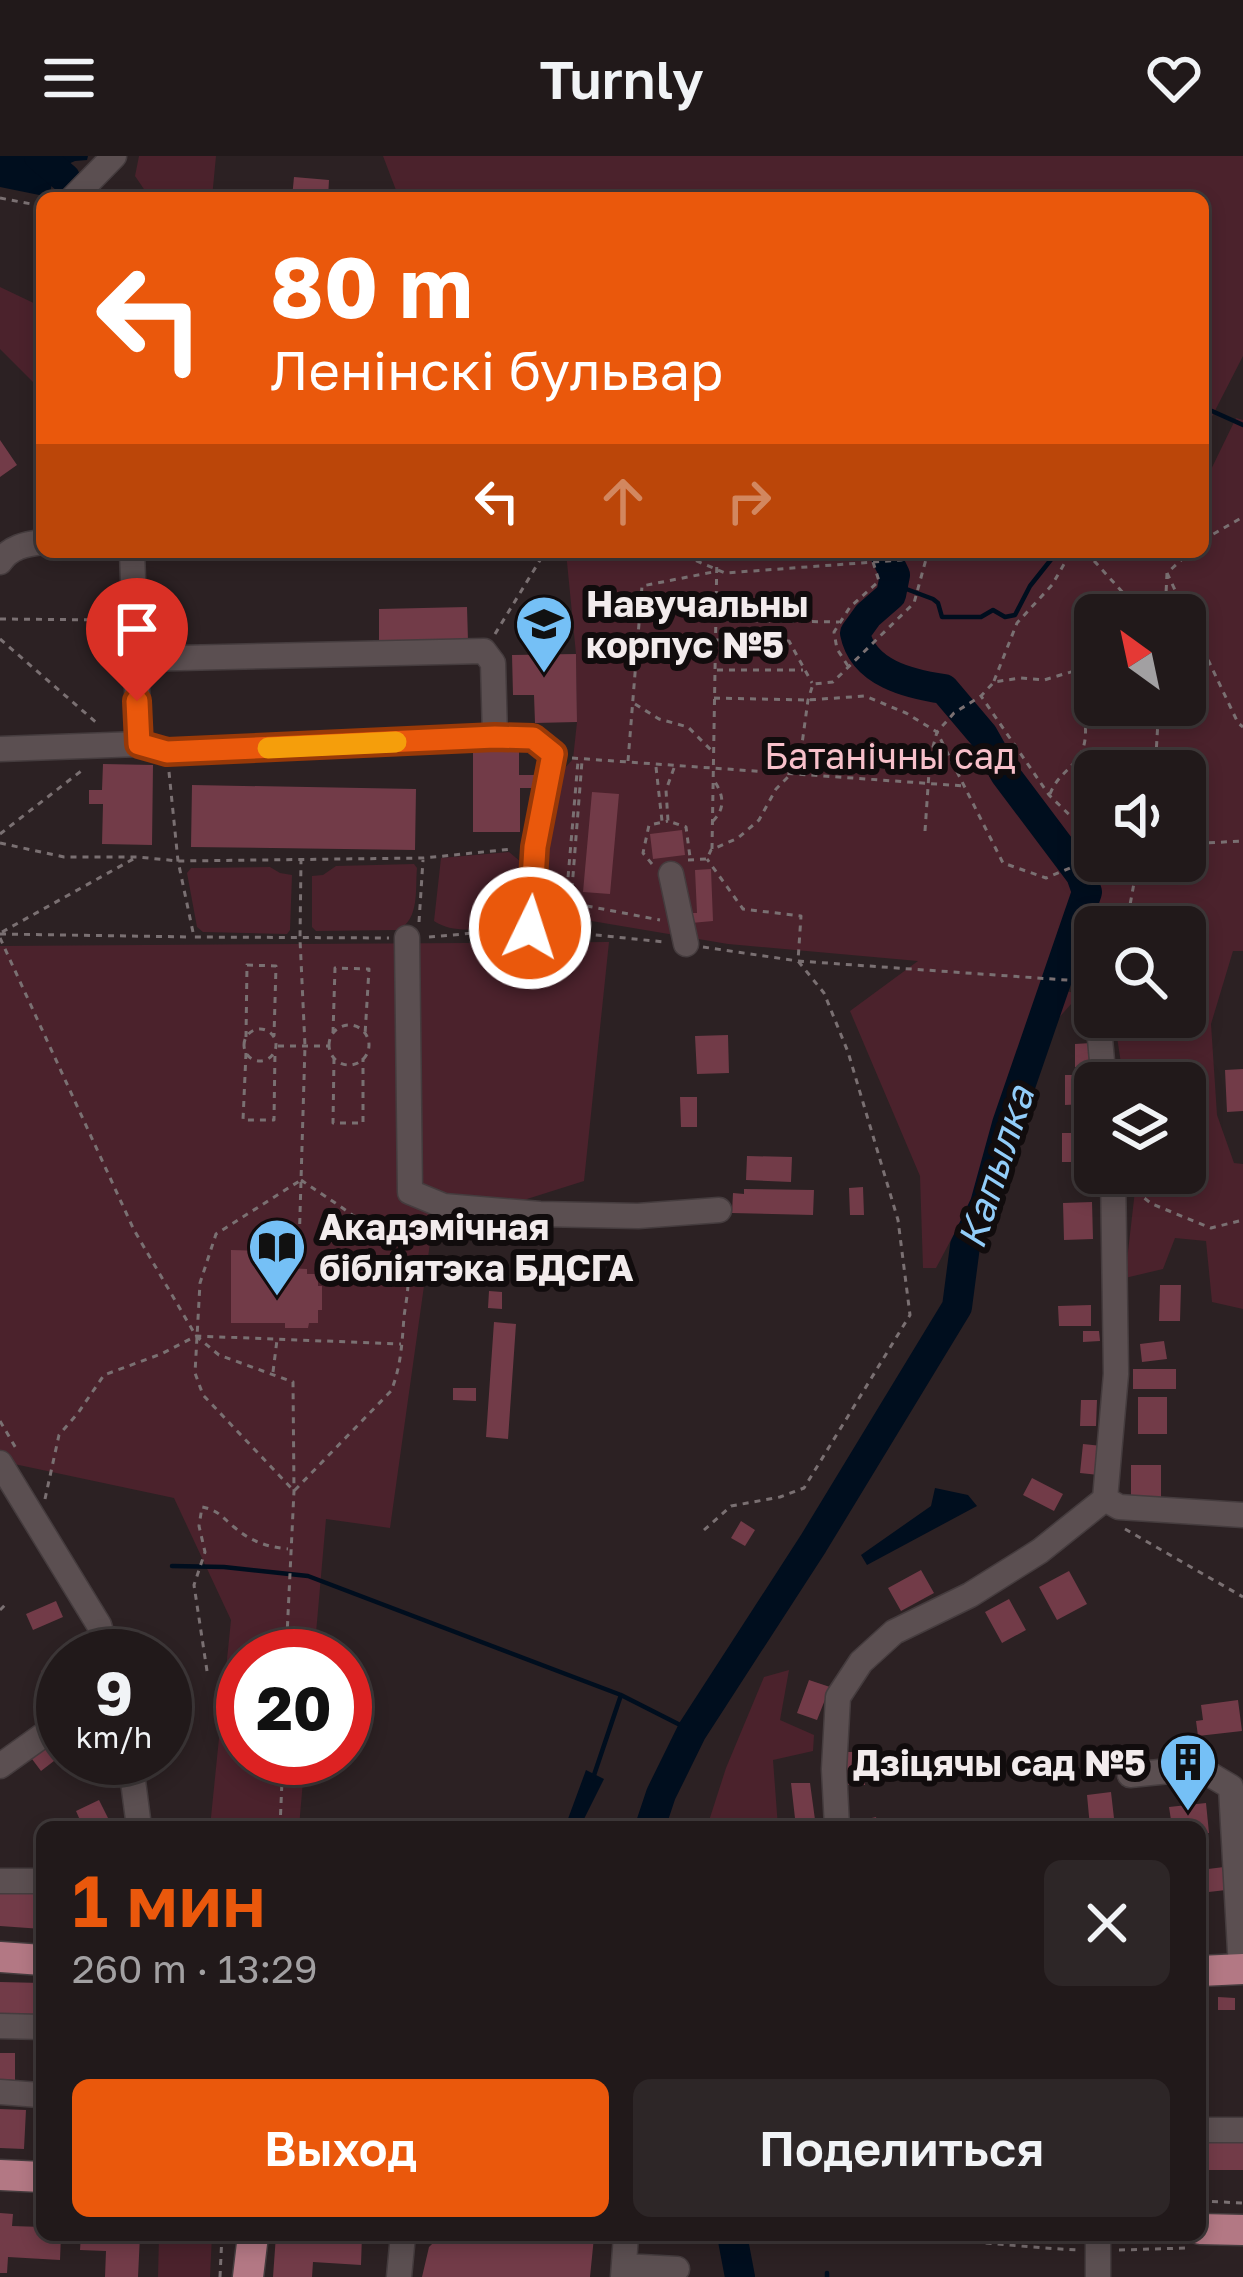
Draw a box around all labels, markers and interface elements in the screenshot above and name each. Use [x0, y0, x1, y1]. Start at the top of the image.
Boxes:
icon: menu [36, 45, 102, 111]
icon: heart [1141, 45, 1207, 111]
text: Turnly [539, 46, 704, 111]
text: 80 m [270, 236, 473, 336]
icon: left [72, 240, 228, 396]
text: Ленінскі бульвар [270, 337, 723, 402]
icon: left [464, 468, 530, 534]
icon: ahead [590, 468, 656, 534]
icon: right [716, 468, 782, 534]
pin [86, 578, 188, 701]
place label: Навучальны корпус №5 [586, 582, 809, 666]
school or university icon: Навучальны корпус №5 [513, 593, 575, 675]
north arrow [1074, 594, 1206, 726]
map controls [1074, 594, 1206, 1194]
icon: arrive [104, 596, 170, 662]
park label: Батанічны сад [764, 734, 1016, 777]
button: sound [1074, 750, 1206, 882]
position arrow [467, 865, 593, 991]
button: search [1074, 906, 1206, 1038]
button: layers [1074, 1062, 1206, 1194]
water label: Капылка [947, 1078, 1044, 1254]
place label: Акадэмічная бібліятэка БДСГА [319, 1205, 634, 1289]
library icon: Акадэмічная бібліятэка БДСГА [246, 1216, 308, 1298]
speed limit sign: 20 [216, 1629, 372, 1785]
text: 9 [95, 1656, 133, 1728]
text: km/h [76, 1719, 152, 1755]
building icon: Дзіцячы сад №5 [1157, 1731, 1219, 1813]
place label: Дзіцячы сад №5 [853, 1741, 1146, 1784]
text: 1 мин [72, 1856, 266, 1943]
button: close [1044, 1860, 1170, 1986]
text: 260 m · 13:29 [72, 1945, 318, 1992]
button: Выход [72, 2079, 609, 2217]
button: Поделиться [633, 2079, 1170, 2217]

